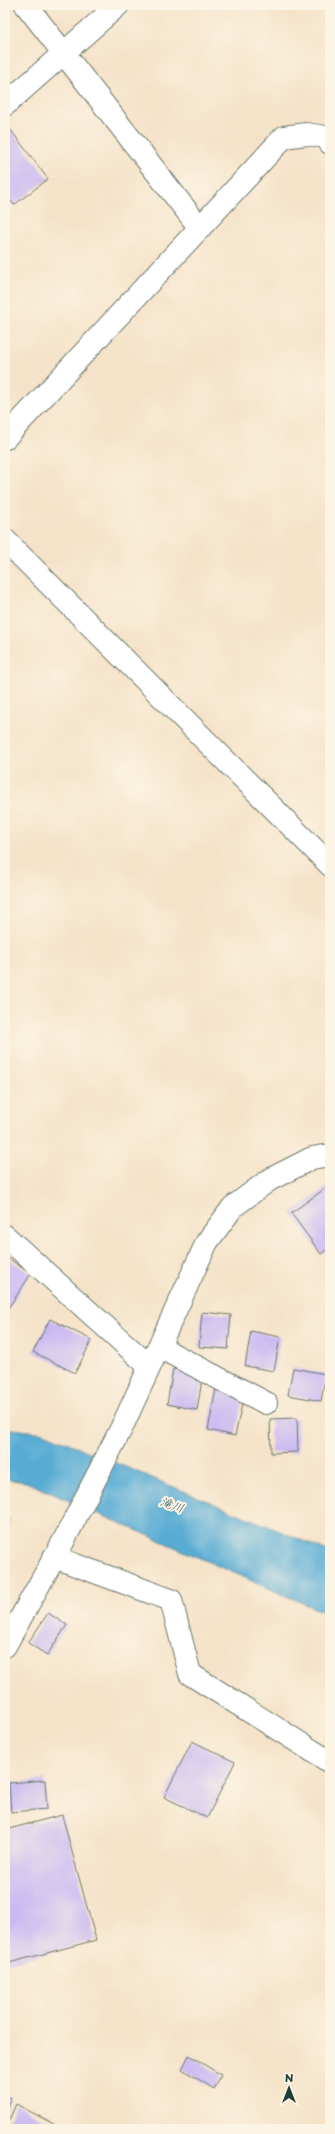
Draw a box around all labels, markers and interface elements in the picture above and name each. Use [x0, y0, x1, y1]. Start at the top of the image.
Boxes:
water label: 滝川 [158, 1491, 187, 1517]
north arrow [269, 2068, 309, 2108]
text: N [285, 2069, 294, 2086]

